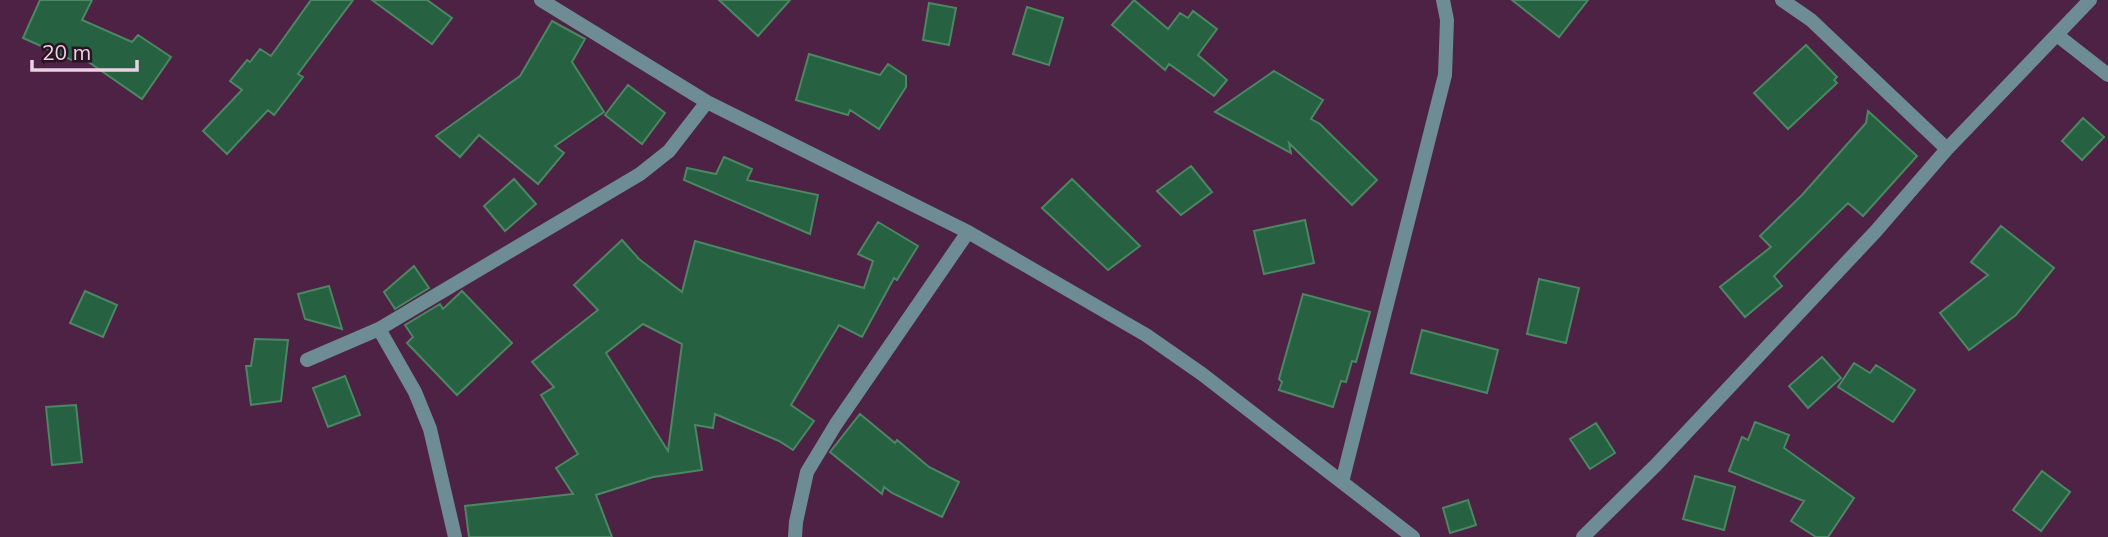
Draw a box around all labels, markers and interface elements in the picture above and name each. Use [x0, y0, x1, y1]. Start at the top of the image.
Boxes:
scale bar [32, 28, 136, 72]
text: 20 m [42, 39, 91, 65]

